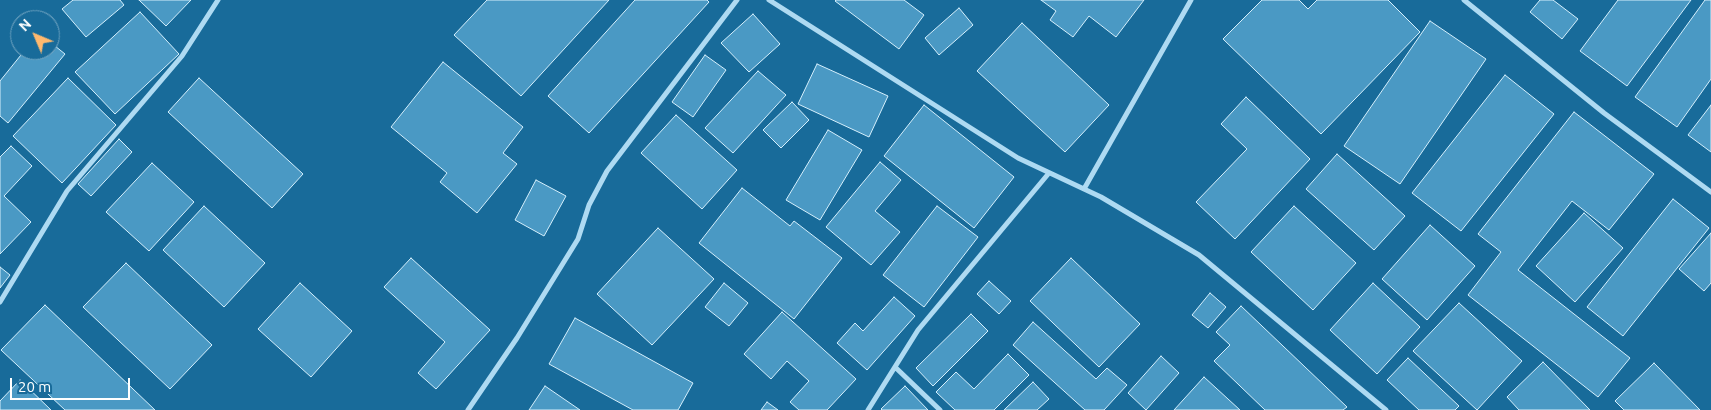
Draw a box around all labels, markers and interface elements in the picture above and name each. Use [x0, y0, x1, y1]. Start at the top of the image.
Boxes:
north arrow [10, 10, 60, 60]
text: N [16, 16, 34, 34]
scale bar [12, 368, 132, 400]
text: 20 m [18, 378, 51, 395]

